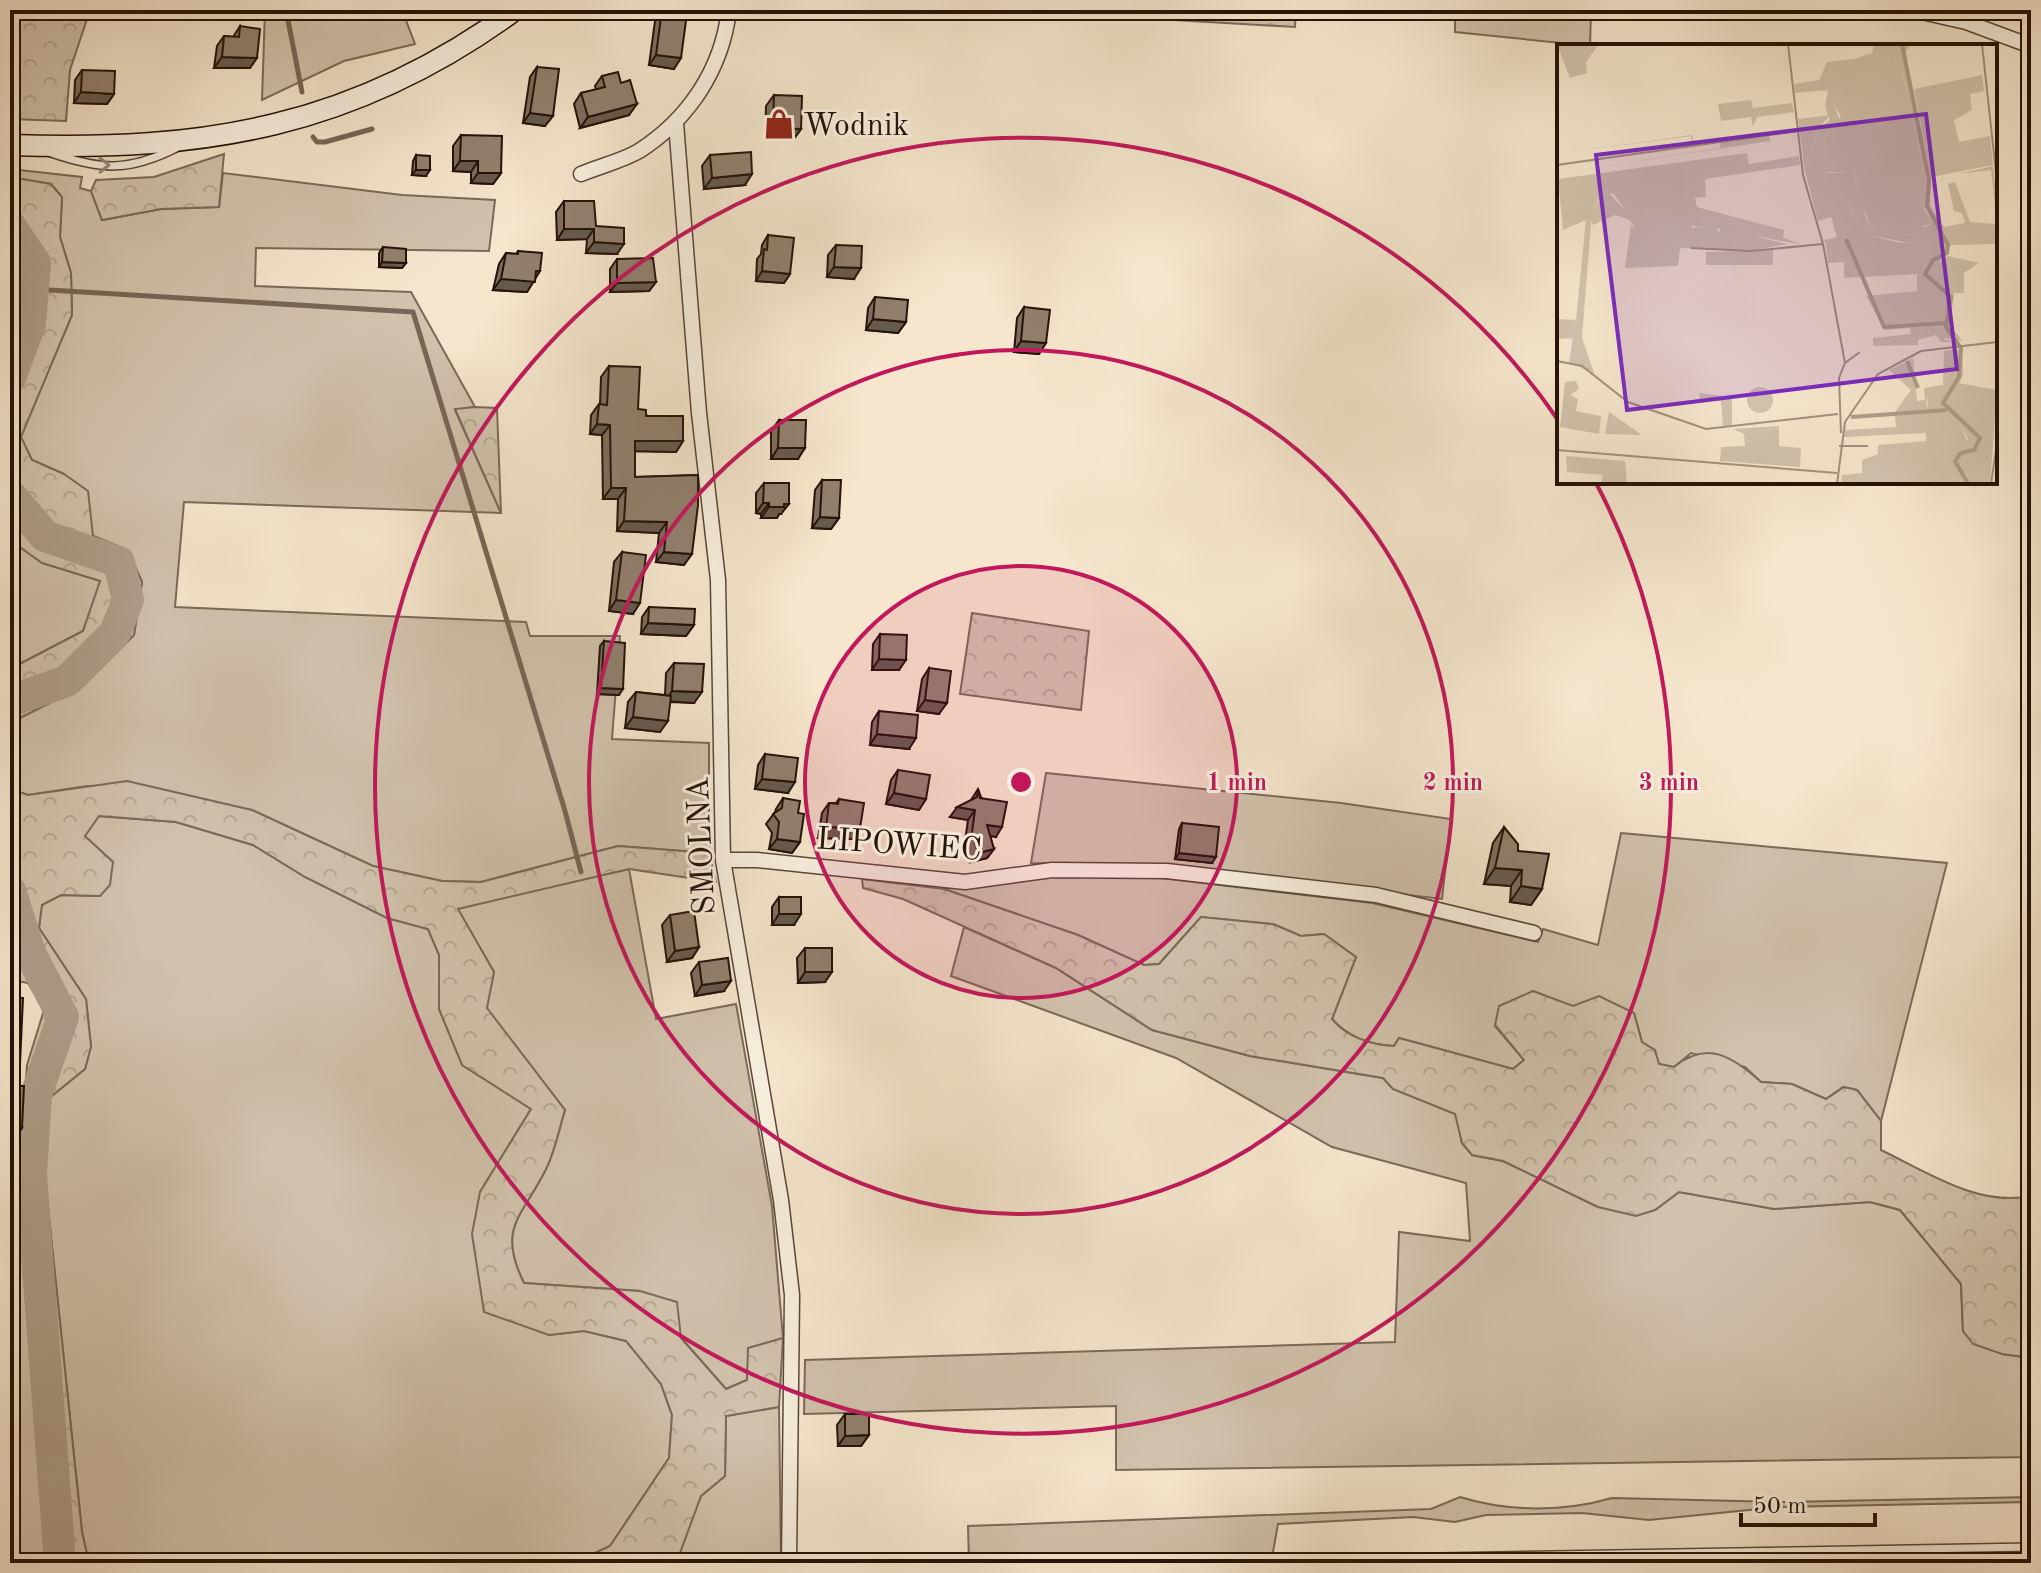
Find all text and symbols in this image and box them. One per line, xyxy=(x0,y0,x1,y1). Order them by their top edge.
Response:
inset map xyxy=(1557,44,1997,484)
shop icon: Wodnik xyxy=(762,107,796,141)
place label: Wodnik xyxy=(803,111,909,143)
one-way arrow xyxy=(98,157,111,174)
centre of rings xyxy=(1007,768,1035,796)
text: 1 min xyxy=(1207,772,1267,796)
text: 2 min xyxy=(1423,772,1483,796)
text: 3 min xyxy=(1639,772,1699,796)
street label: SMOLNA xyxy=(683,776,723,916)
street label: LIPOWIEC xyxy=(815,824,983,868)
scale bar xyxy=(1741,1477,1875,1527)
text: 50 m xyxy=(1753,1495,1807,1519)

